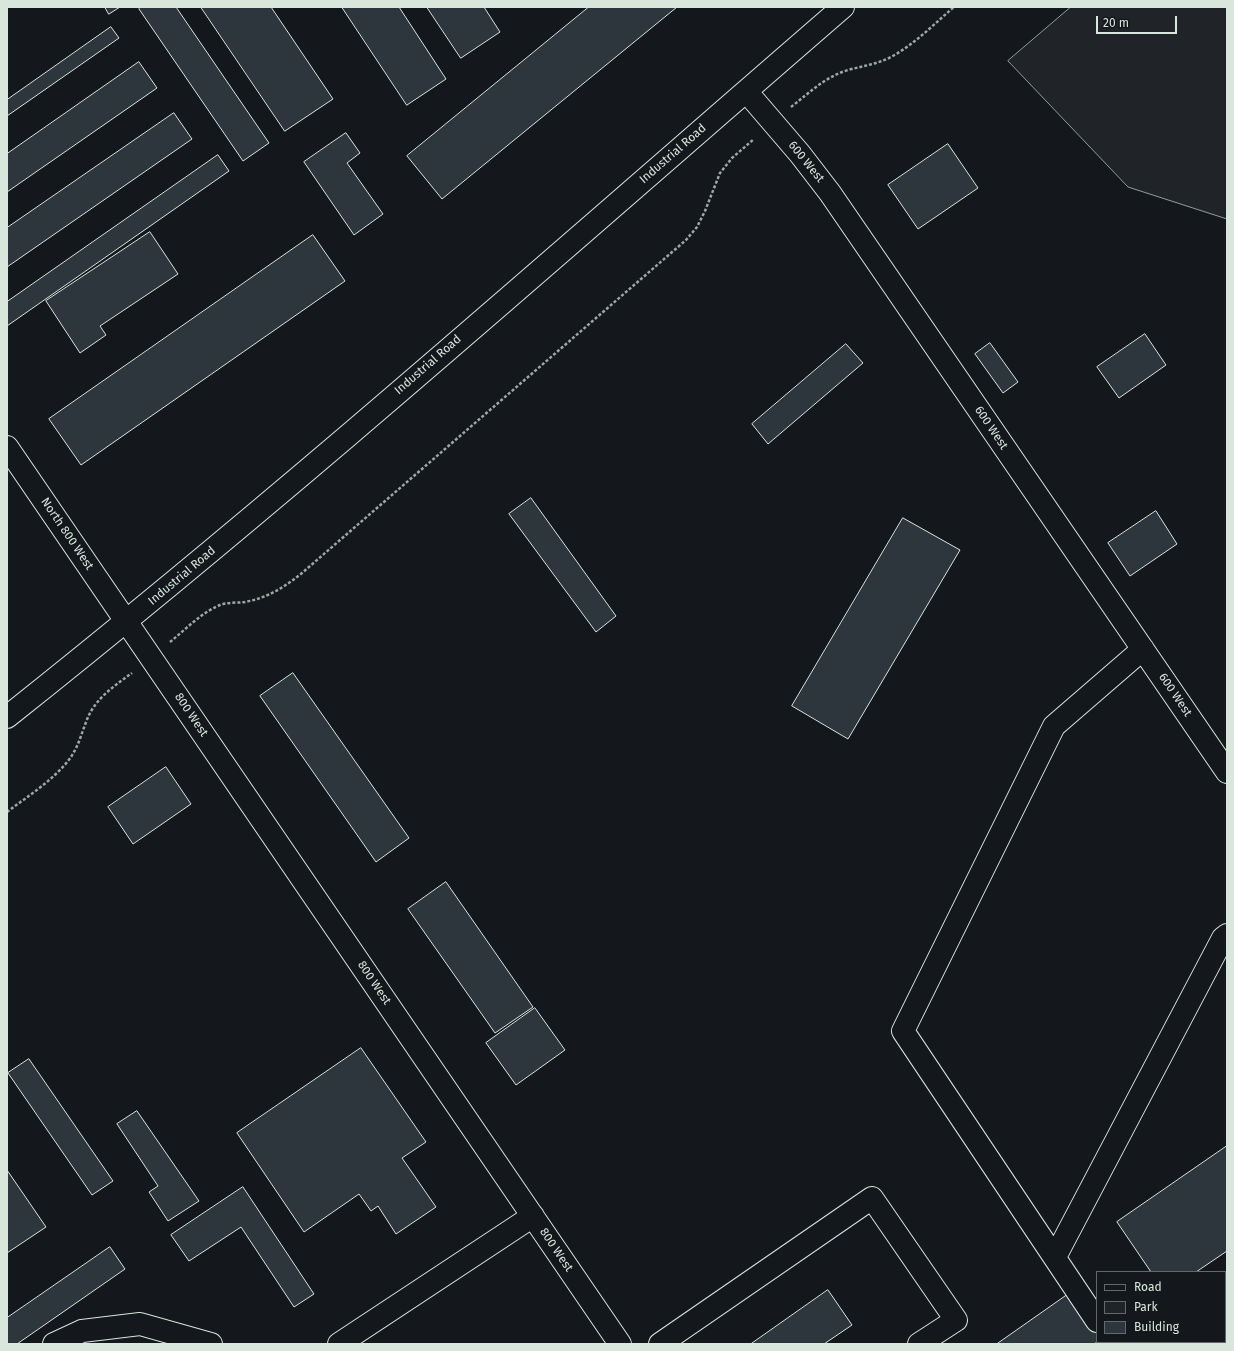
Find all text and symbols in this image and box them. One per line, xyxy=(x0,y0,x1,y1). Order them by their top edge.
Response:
scale bar xyxy=(1098,8,1179,34)
text: 20 m xyxy=(1103,16,1129,30)
street label: Industrial Road xyxy=(637,121,709,187)
street label: 600 West xyxy=(785,138,827,186)
street label: Industrial Road xyxy=(392,332,464,398)
street label: 600 West xyxy=(971,404,1011,452)
street label: North 800 West xyxy=(38,495,96,573)
street label: Industrial Road xyxy=(145,544,219,608)
street label: 600 West xyxy=(1155,671,1195,719)
street label: 800 West xyxy=(171,690,211,740)
street label: 800 West xyxy=(354,958,394,1008)
street label: 800 West xyxy=(536,1225,576,1275)
legend xyxy=(1096,1271,1226,1343)
text: Road xyxy=(1134,1280,1162,1294)
text: Park xyxy=(1134,1300,1158,1314)
text: Building xyxy=(1134,1320,1179,1334)

